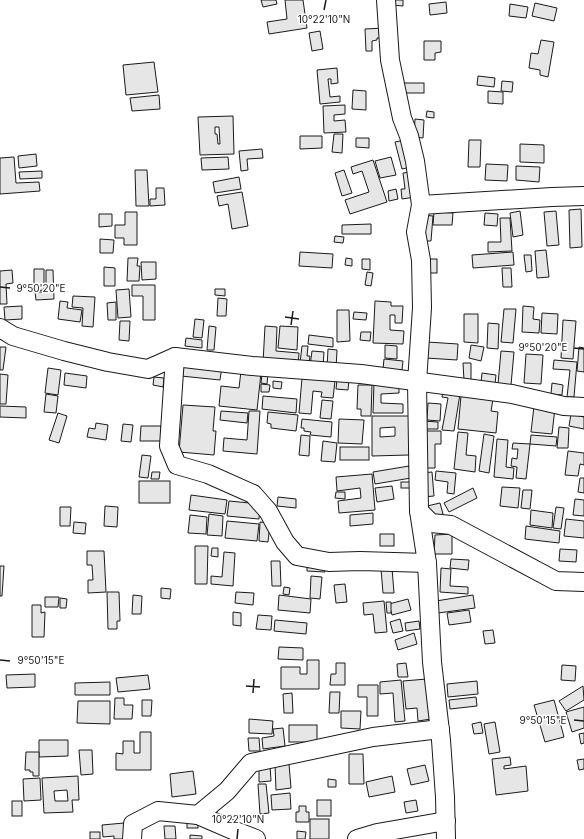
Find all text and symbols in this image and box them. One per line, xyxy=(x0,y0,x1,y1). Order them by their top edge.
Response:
text: 10°22'10"N xyxy=(298,13,350,25)
text: 9°50'20"E xyxy=(16,282,66,294)
text: 9°50'20"E xyxy=(518,341,568,353)
text: 9°50'15"E xyxy=(18,654,64,666)
text: 9°50'15"E xyxy=(520,714,566,726)
text: 10°22'10"N xyxy=(212,813,264,825)

